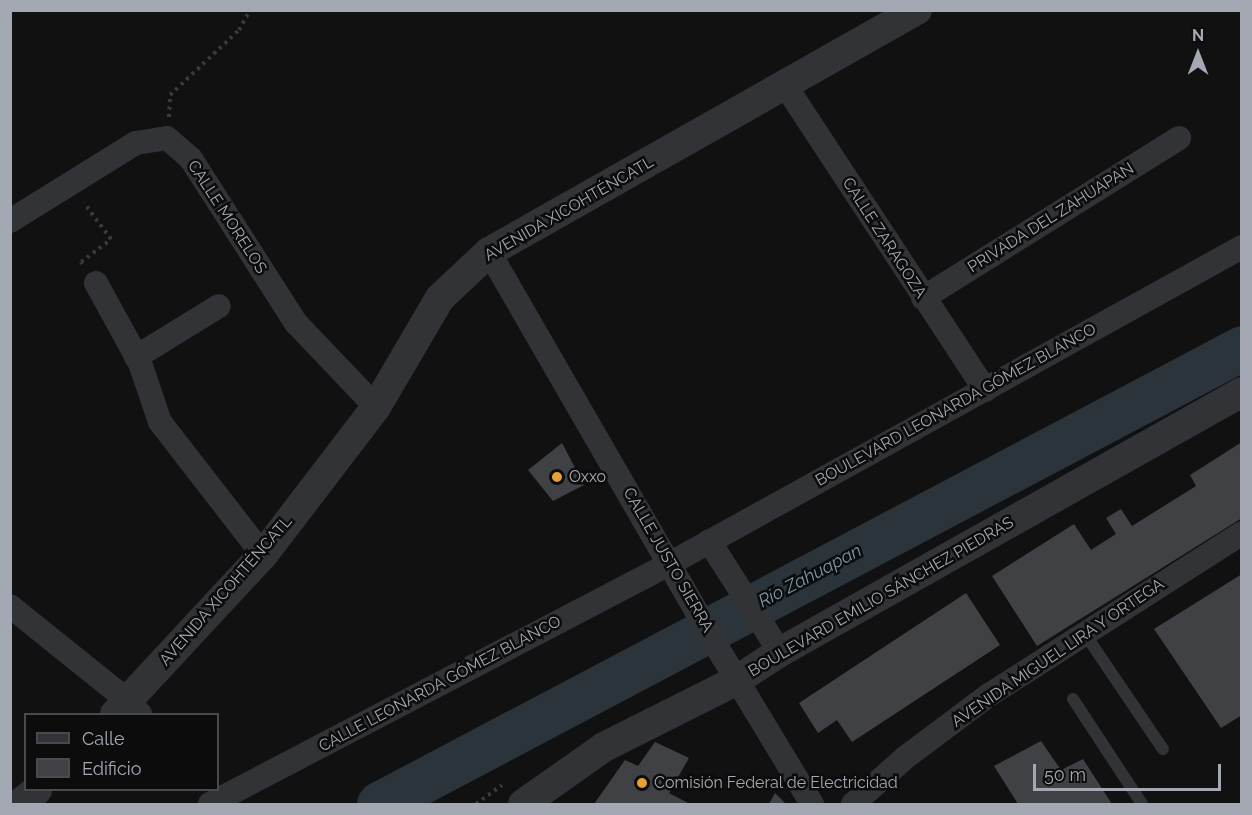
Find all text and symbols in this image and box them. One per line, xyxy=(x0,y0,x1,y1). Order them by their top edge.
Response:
north arrow xyxy=(1168,24,1228,84)
text: N xyxy=(1192,26,1204,45)
street label: AVENIDA XICOHTÉNCATL xyxy=(481,152,657,266)
street label: CALLE MORELOS xyxy=(183,157,271,277)
street label: PRIVADA DEL ZAHUAPAN xyxy=(964,159,1138,277)
street label: CALLE ZARAGOZA xyxy=(838,174,930,302)
street label: BOULEVARD LEONARDA GÓMEZ BLANCO xyxy=(812,319,1100,491)
place label: Oxxo xyxy=(569,467,606,487)
marker: Oxxo xyxy=(550,470,564,484)
street label: CALLE JUSTO SIERRA xyxy=(619,484,717,636)
street label: AVENIDA XICOHTÉNCATL xyxy=(155,512,297,670)
street label: BOULEVARD EMILIO SÁNCHEZ PIEDRAS xyxy=(745,513,1017,681)
water label: Río Zahuapan xyxy=(755,540,865,612)
street label: AVENIDA MIGUEL LIRA Y ORTEGA xyxy=(947,574,1169,732)
street label: CALLE LEONARDA GÓMEZ BLANCO xyxy=(315,612,565,756)
legend xyxy=(24,713,219,791)
text: Calle xyxy=(82,728,125,749)
scale bar xyxy=(1036,752,1224,790)
text: Edificio xyxy=(82,758,141,779)
text: 50 m xyxy=(1044,764,1086,785)
place label: Comisión Federal de Electricidad xyxy=(654,773,898,793)
marker: Comisión Federal de Electricidad xyxy=(635,776,649,790)

